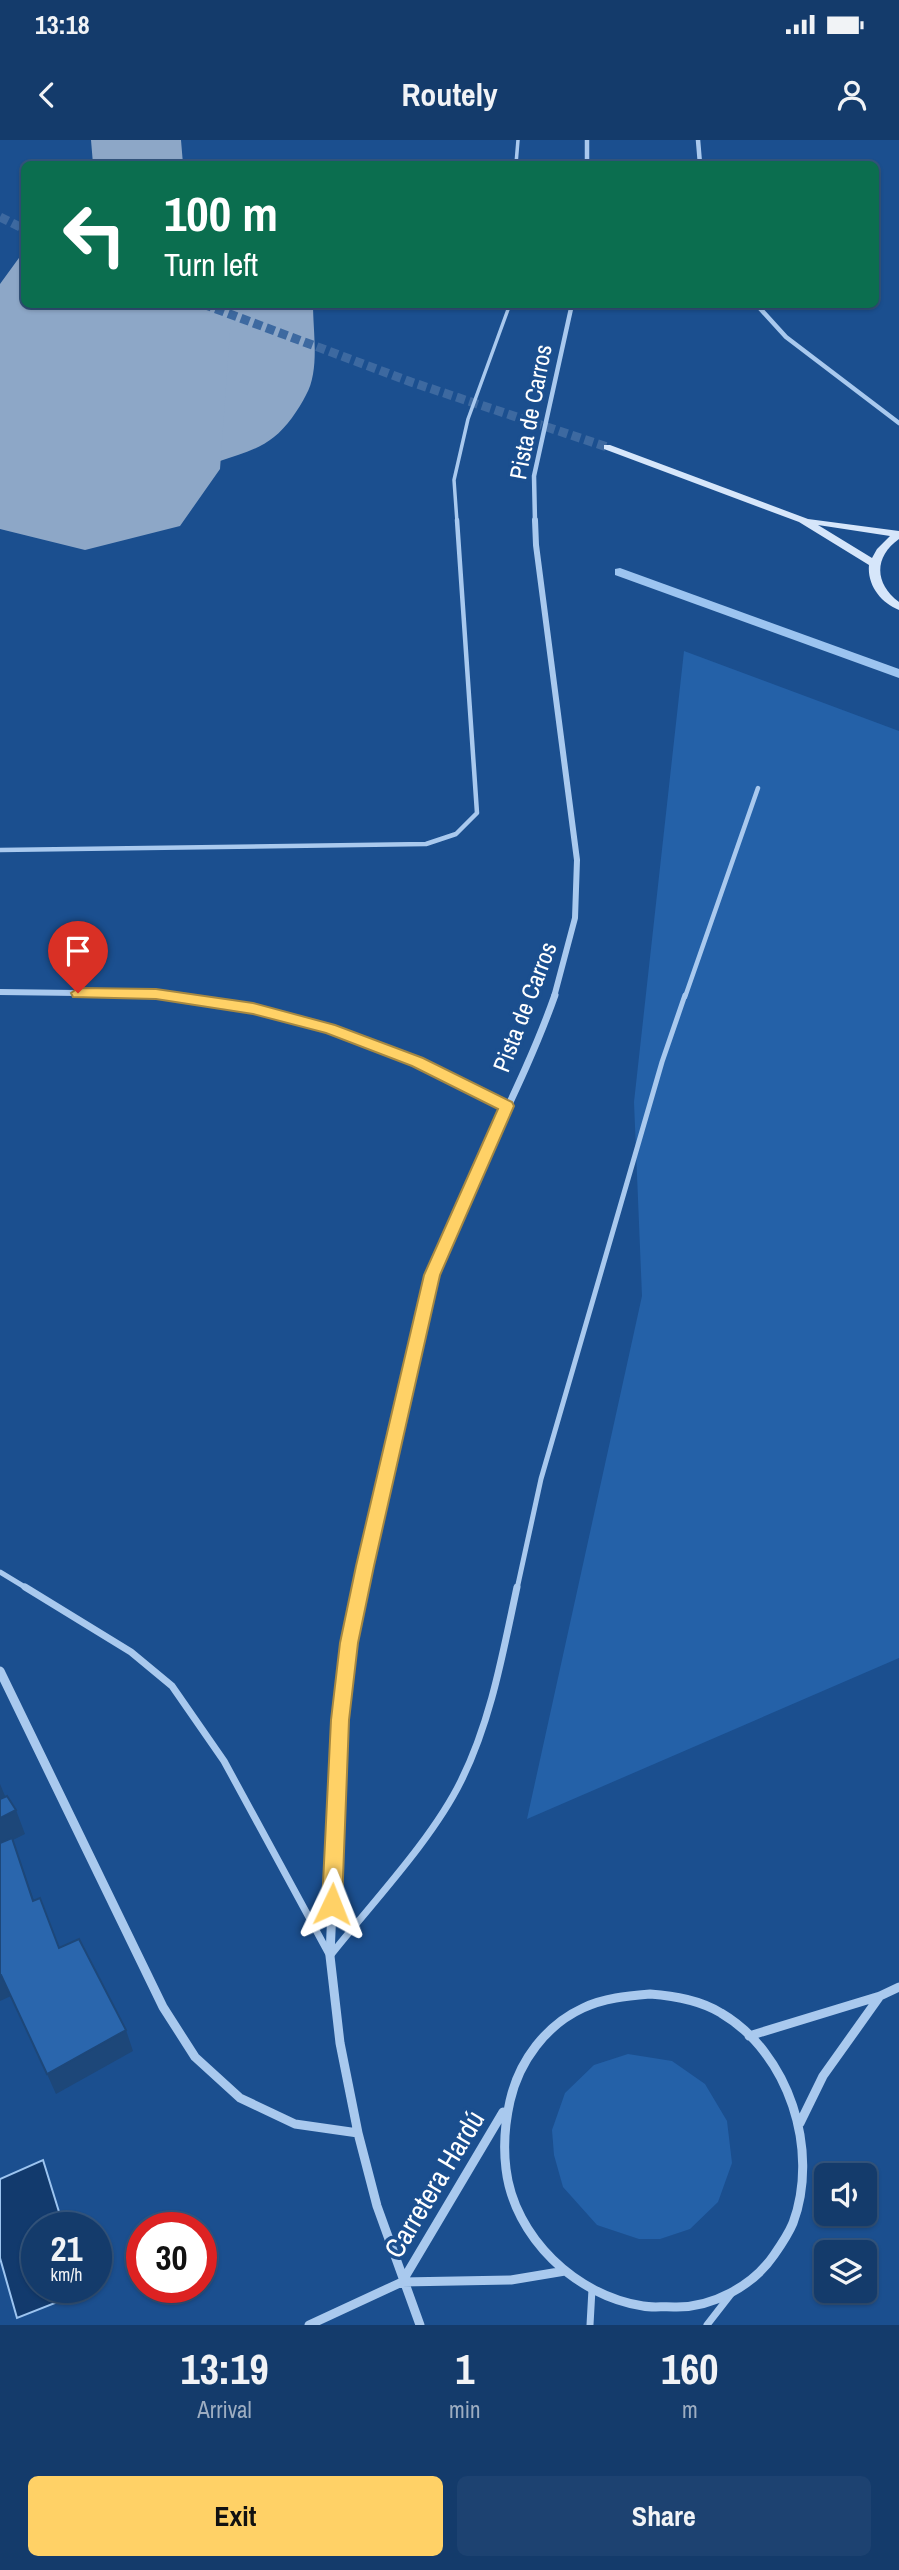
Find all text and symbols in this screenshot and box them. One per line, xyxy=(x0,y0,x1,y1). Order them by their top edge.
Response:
text: 13:18 xyxy=(35,7,90,42)
text: Routely xyxy=(401,73,498,116)
icon: back xyxy=(28,76,66,114)
icon: person xyxy=(833,76,871,114)
text: 100 m xyxy=(164,180,278,246)
icon: left xyxy=(49,189,140,280)
text: Turn left xyxy=(164,243,258,286)
street label: Pista de Carros xyxy=(501,342,559,482)
pin xyxy=(48,921,108,993)
icon: arrive xyxy=(59,932,97,970)
street label: Pista de Carros xyxy=(485,937,564,1076)
position arrow xyxy=(295,1867,369,1941)
street label: Carretera Hardú xyxy=(375,2103,493,2265)
map controls xyxy=(814,2163,877,2303)
button: sound xyxy=(814,2163,877,2226)
speed limit sign: 30 xyxy=(126,2212,217,2303)
text: 21 xyxy=(51,2225,82,2272)
button: layers xyxy=(814,2240,877,2303)
text: km/h xyxy=(51,2262,83,2287)
text: 13:19 xyxy=(181,2341,269,2397)
text: 1 xyxy=(455,2341,474,2397)
text: 160 xyxy=(661,2341,719,2397)
text: Arrival xyxy=(197,2394,252,2425)
text: min xyxy=(449,2394,481,2425)
text: m xyxy=(682,2394,698,2425)
button: Exit xyxy=(28,2476,443,2556)
button: Share xyxy=(457,2476,871,2556)

